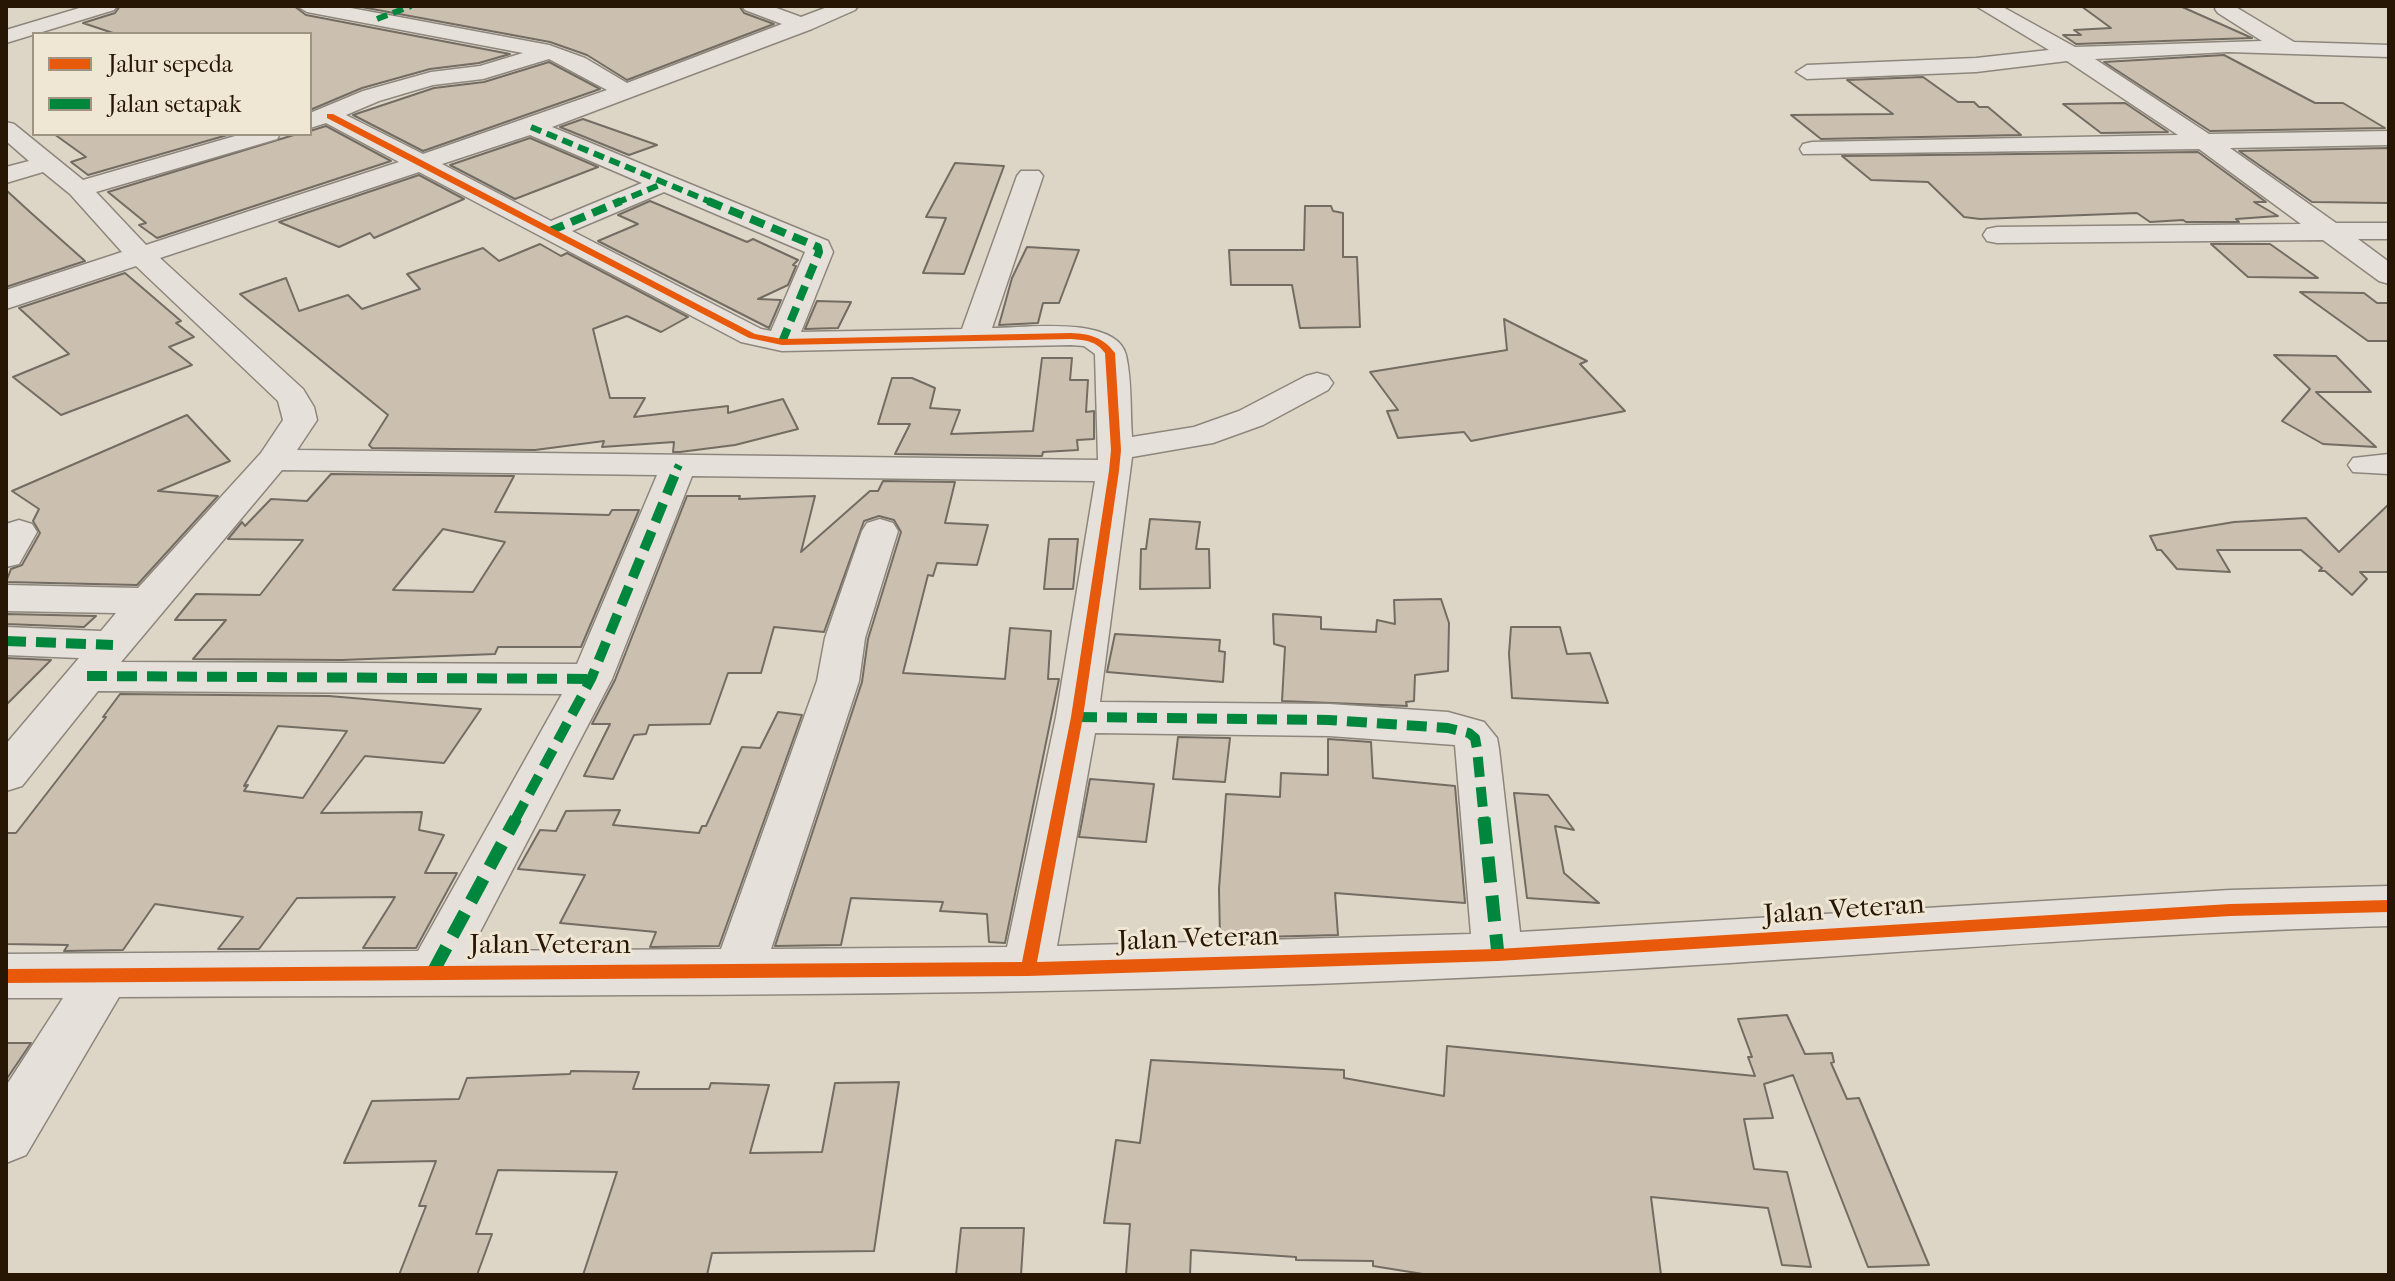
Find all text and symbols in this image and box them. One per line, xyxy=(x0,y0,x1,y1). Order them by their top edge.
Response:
legend xyxy=(32,32,312,136)
text: Jalur sepeda xyxy=(108,50,233,78)
text: Jalan setapak xyxy=(108,90,241,118)
street label: Jalan Veteran xyxy=(1762,889,1926,933)
street label: Jalan Veteran xyxy=(1117,920,1279,960)
street label: Jalan Veteran xyxy=(469,929,631,963)

